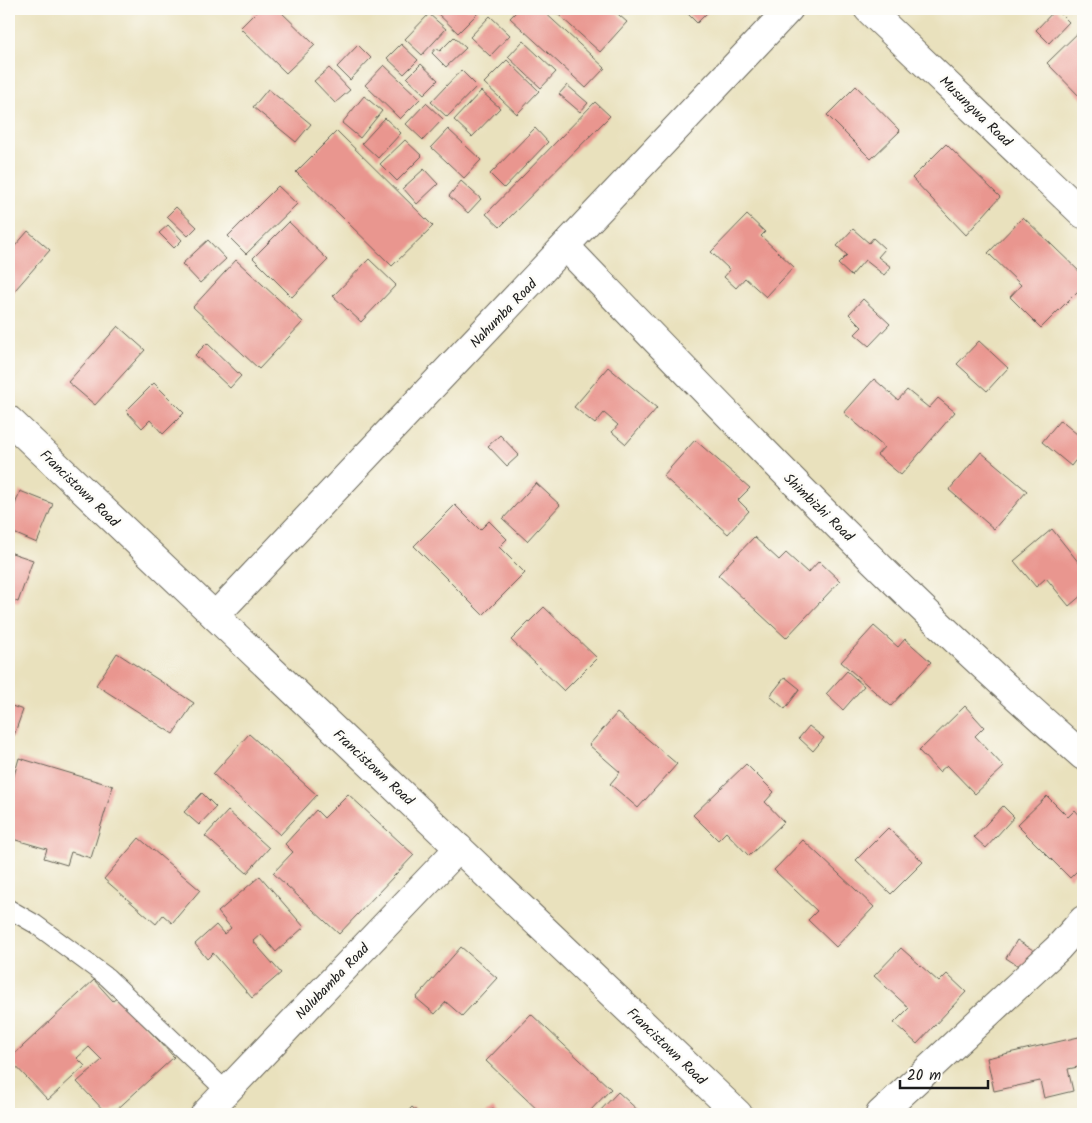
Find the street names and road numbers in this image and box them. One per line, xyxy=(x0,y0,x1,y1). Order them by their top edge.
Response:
street label: Musungwa Road xyxy=(934,71,1018,153)
street label: Nahumba Road xyxy=(465,273,543,353)
street label: Francistown Road xyxy=(34,445,125,533)
street label: Shimbizhi Road xyxy=(778,468,859,548)
street label: Francistown Road xyxy=(328,724,420,812)
street label: Nalubamba Road xyxy=(290,938,376,1025)
street label: Francistown Road xyxy=(621,1003,712,1091)

